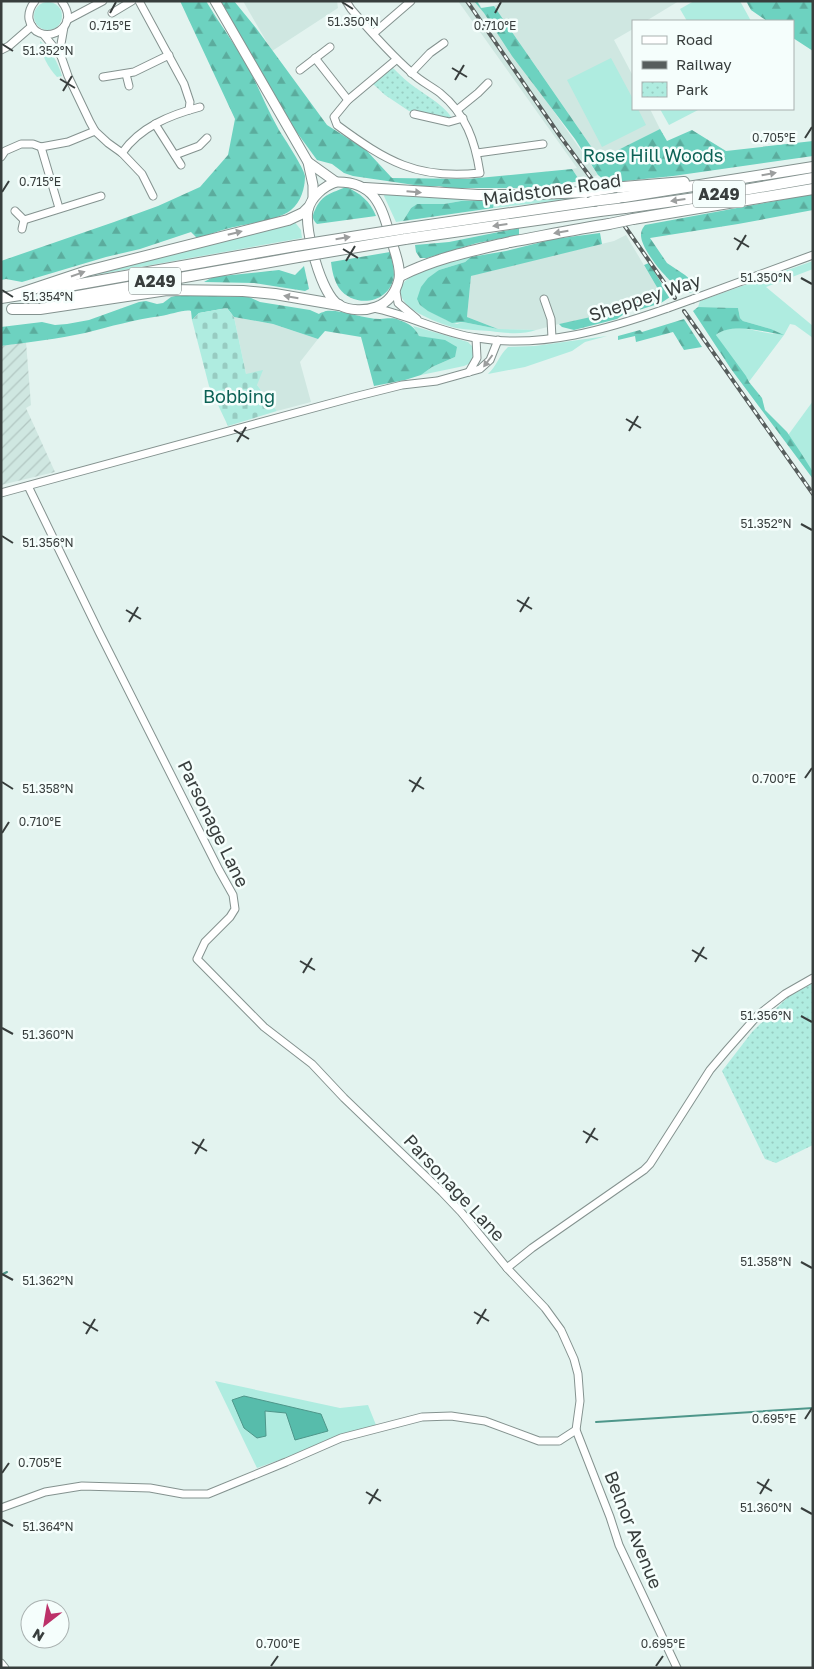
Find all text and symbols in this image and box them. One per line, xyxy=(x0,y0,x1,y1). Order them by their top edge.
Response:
text: 51.350°N xyxy=(327,14,379,29)
text: 0.715°E xyxy=(89,18,131,33)
text: 0.710°E xyxy=(474,18,516,33)
legend xyxy=(632,20,794,110)
text: Road xyxy=(676,30,713,48)
text: 51.352°N xyxy=(22,43,74,58)
text: Railway xyxy=(676,55,732,73)
text: Park xyxy=(676,80,709,98)
text: 0.705°E xyxy=(752,130,796,145)
park label: Rose Hill Woods xyxy=(583,144,723,166)
street label: Maidstone Road xyxy=(481,168,622,210)
one-way arrow xyxy=(762,170,778,178)
text: 0.715°E xyxy=(19,174,61,189)
road number: A249 xyxy=(693,180,745,208)
one-way arrow xyxy=(406,188,422,196)
one-way arrow xyxy=(670,196,686,204)
one-way arrow xyxy=(492,222,508,230)
one-way arrow xyxy=(553,228,569,236)
one-way arrow xyxy=(227,229,242,237)
one-way arrow xyxy=(336,233,352,241)
road number: A249 xyxy=(129,268,181,294)
street label: Sheppey Way xyxy=(586,269,703,325)
one-way arrow xyxy=(70,270,85,277)
text: 51.350°N xyxy=(740,270,792,285)
text: 51.354°N xyxy=(23,289,73,304)
one-way arrow xyxy=(283,292,299,300)
one-way arrow xyxy=(483,354,493,368)
park label: Bobbing xyxy=(203,385,275,407)
text: 51.352°N xyxy=(740,516,792,531)
text: 51.356°N xyxy=(22,535,74,550)
street label: Parsonage Lane xyxy=(174,756,254,891)
text: 0.700°E xyxy=(752,771,796,786)
text: 51.358°N xyxy=(22,781,74,796)
text: 0.710°E xyxy=(19,814,61,829)
text: 51.356°N xyxy=(740,1008,792,1023)
text: 51.360°N xyxy=(22,1027,74,1042)
street label: Parsonage Lane xyxy=(399,1129,510,1245)
text: 51.358°N xyxy=(740,1254,792,1269)
text: 51.362°N xyxy=(22,1273,74,1288)
text: 0.695°E xyxy=(752,1411,796,1426)
text: 0.705°E xyxy=(18,1455,62,1470)
street label: Belnor Avenue xyxy=(600,1467,668,1592)
text: 51.360°N xyxy=(740,1500,792,1515)
text: 51.364°N xyxy=(22,1519,74,1534)
north arrow xyxy=(20,1599,70,1649)
text: N xyxy=(29,1626,47,1646)
text: 0.700°E xyxy=(256,1636,300,1651)
text: 0.695°E xyxy=(641,1636,685,1651)

